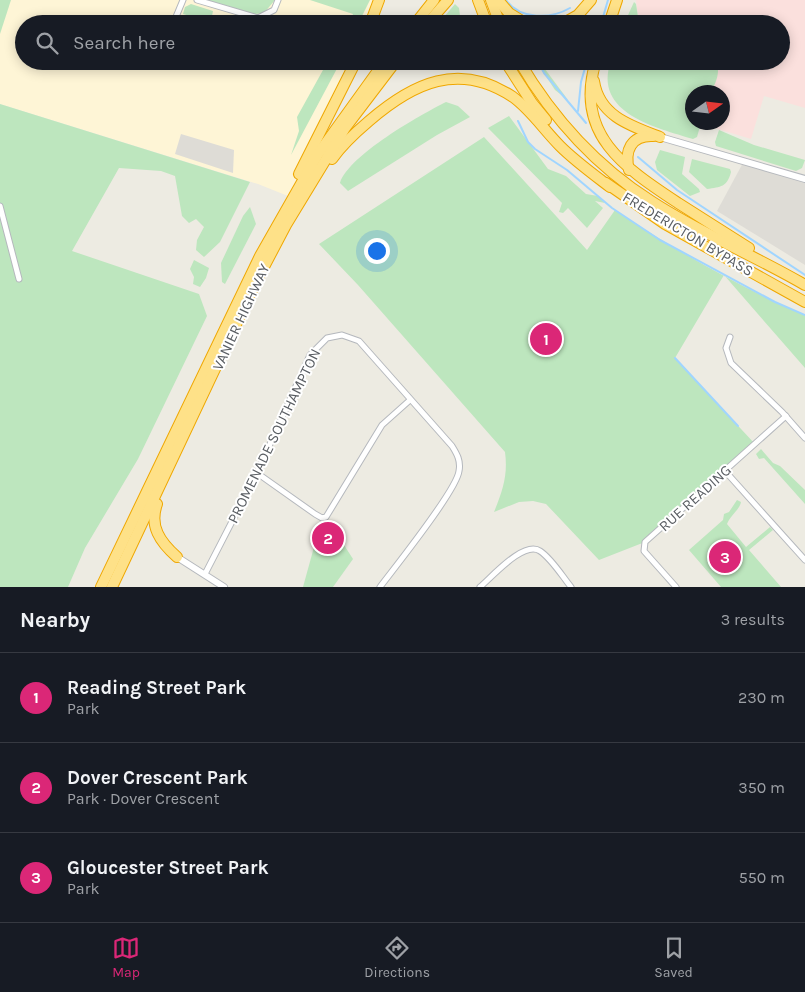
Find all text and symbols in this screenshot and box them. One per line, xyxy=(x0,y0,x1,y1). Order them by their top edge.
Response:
search box xyxy=(15,15,790,70)
icon: search xyxy=(33,29,61,57)
text: Search here xyxy=(73,32,175,54)
north arrow xyxy=(685,85,730,130)
street label: FREDERICTON BYPASS xyxy=(619,188,757,280)
your location xyxy=(364,238,390,264)
street label: VANIER HIGHWAY xyxy=(208,260,274,373)
pin: 1 xyxy=(530,320,562,358)
street label: PROMENADE SOUTHAMPTON xyxy=(224,346,324,526)
street label: RUE READING xyxy=(655,461,735,535)
pin: 2 xyxy=(312,519,344,557)
pin: 3 xyxy=(709,538,741,576)
text: Nearby xyxy=(20,608,90,632)
text: 3 results xyxy=(721,610,785,629)
text: Reading Street Park xyxy=(67,677,246,699)
text: 1 xyxy=(33,688,39,707)
text: 230 m xyxy=(738,688,785,707)
text: Park xyxy=(67,699,99,718)
text: Dover Crescent Park xyxy=(67,767,248,789)
text: 2 xyxy=(31,778,41,797)
text: 350 m xyxy=(738,778,785,797)
text: Park · Dover Crescent xyxy=(67,789,219,808)
text: Gloucester Street Park xyxy=(67,857,269,879)
text: 3 xyxy=(31,868,41,887)
text: 550 m xyxy=(739,868,785,887)
text: Park xyxy=(67,879,99,898)
tab: Map xyxy=(112,934,140,981)
tab: Directions xyxy=(364,934,430,981)
tab: Saved xyxy=(654,934,693,981)

